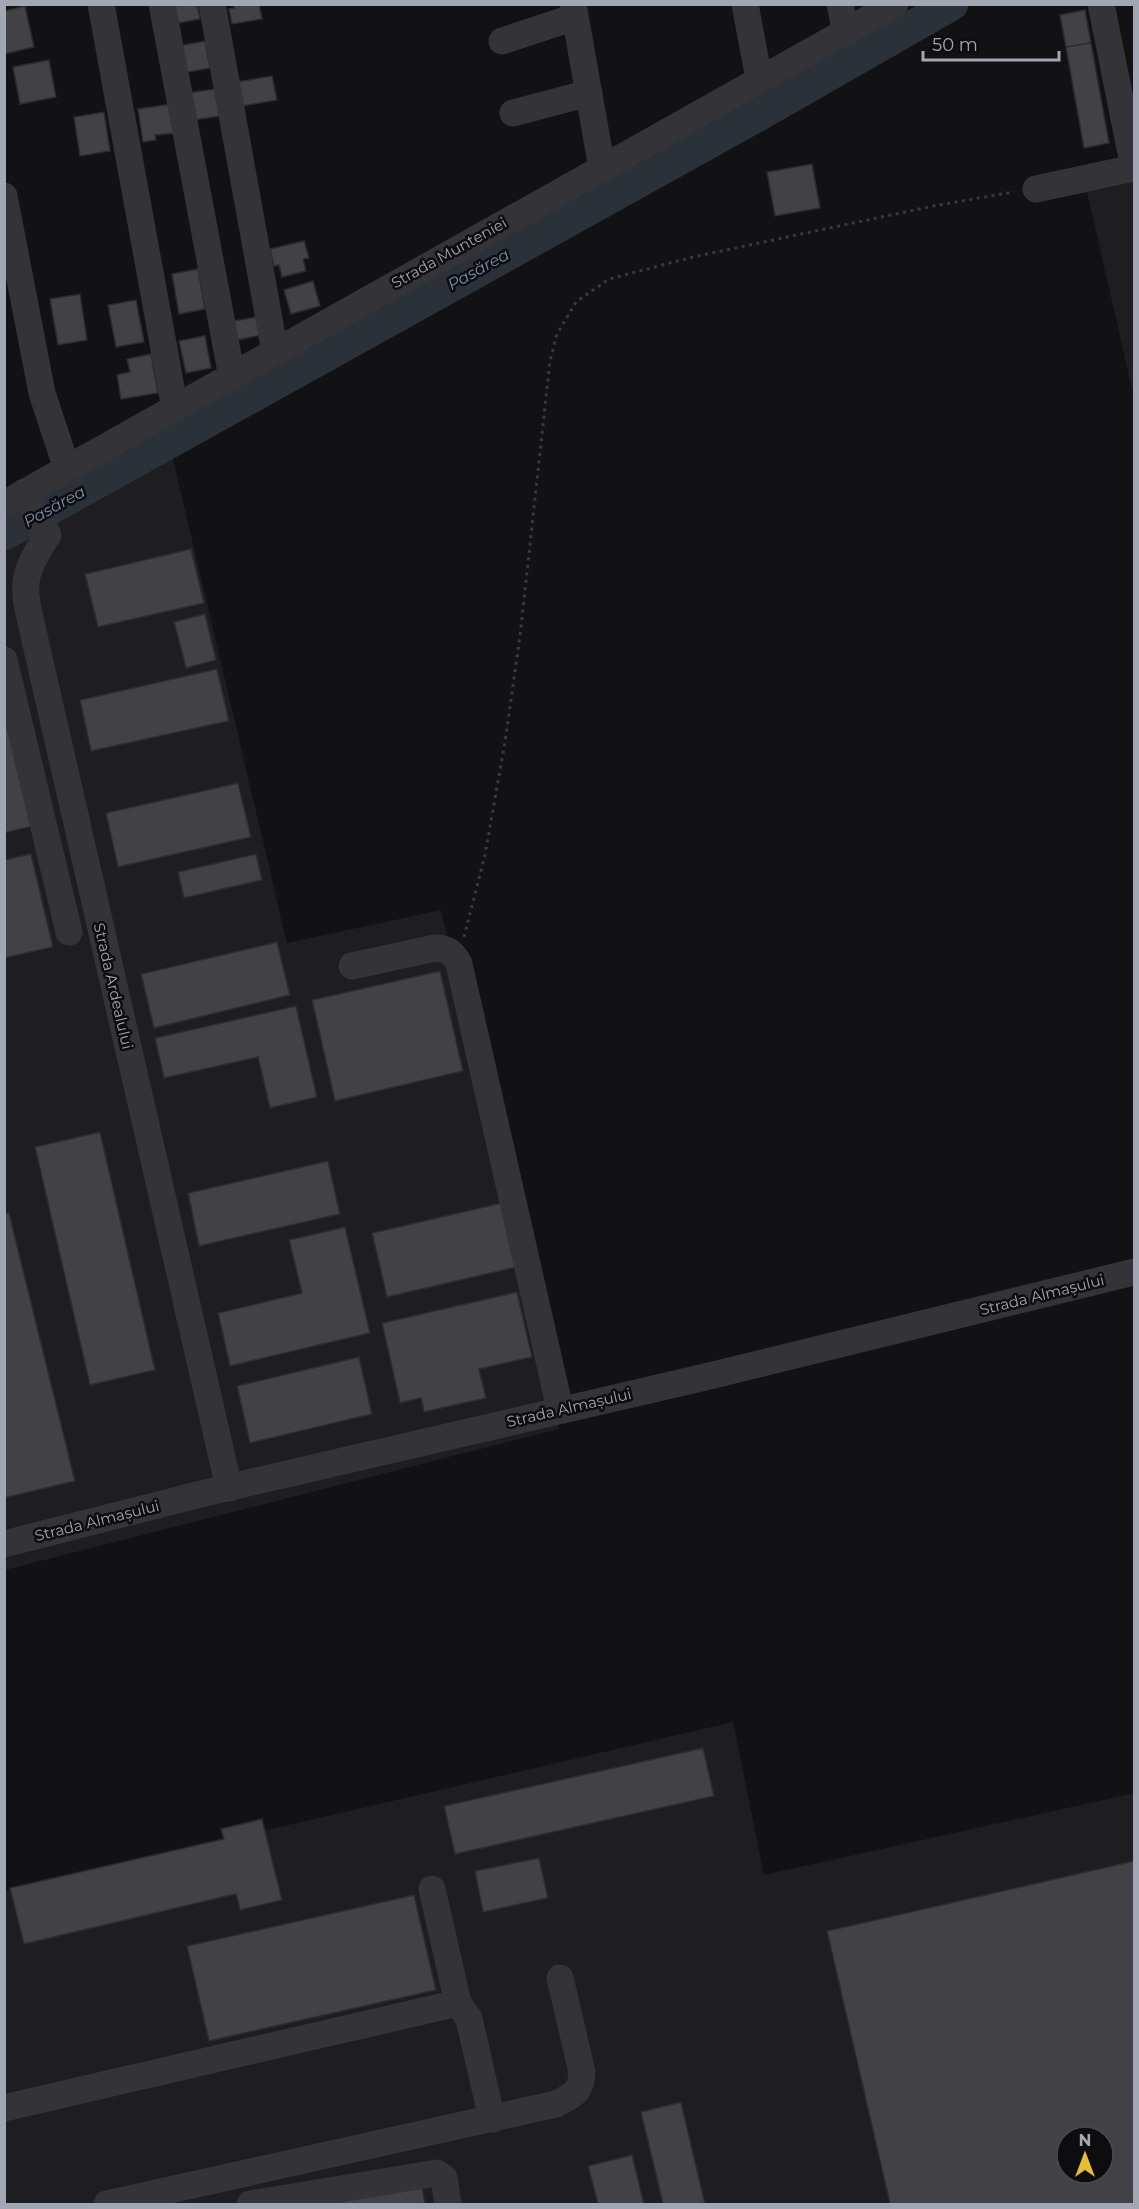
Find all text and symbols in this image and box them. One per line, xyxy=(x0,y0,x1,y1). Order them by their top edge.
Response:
scale bar xyxy=(923,24,1060,62)
text: 50 m xyxy=(932,34,978,56)
street label: Strada Munteniei xyxy=(388,213,510,292)
water label: Pasărea xyxy=(444,245,513,294)
water label: Pasărea xyxy=(20,482,89,531)
street label: Strada Ardealului xyxy=(90,921,137,1051)
street label: Strada Almașului xyxy=(978,1270,1106,1320)
street label: Strada Almașului xyxy=(505,1384,633,1432)
street label: Strada Almașului xyxy=(33,1496,161,1546)
north arrow xyxy=(1055,2125,1115,2185)
text: N xyxy=(1079,2131,1091,2150)

